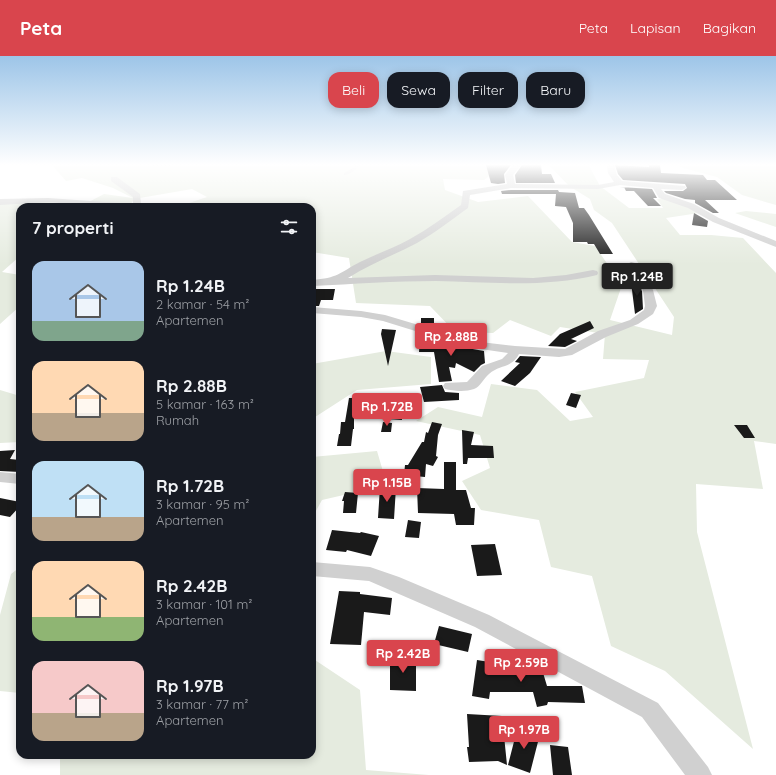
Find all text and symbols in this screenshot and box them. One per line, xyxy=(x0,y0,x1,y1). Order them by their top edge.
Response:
text: Peta xyxy=(20,16,62,40)
text: Peta xyxy=(579,19,608,37)
text: Lapisan xyxy=(630,19,681,37)
text: Bagikan xyxy=(703,19,756,37)
chip: Beli xyxy=(328,72,379,108)
chip: Sewa xyxy=(387,72,450,108)
chip: Filter xyxy=(458,72,518,108)
chip: Baru xyxy=(526,72,585,108)
icon: filters xyxy=(278,216,300,238)
text: 7 properti xyxy=(32,217,113,238)
pin: Rp 1.24B xyxy=(596,263,678,297)
text: Rp 1.24B xyxy=(611,268,663,284)
text: Rp 1.24B xyxy=(156,275,225,296)
icon: home xyxy=(64,277,112,325)
text: 2 kamar · 54 m² xyxy=(156,296,249,312)
text: Apartemen xyxy=(156,312,224,328)
pin: Rp 2.88B xyxy=(410,323,492,357)
text: Rp 2.88B xyxy=(424,328,478,344)
text: Rp 2.88B xyxy=(156,375,227,396)
icon: home xyxy=(64,377,112,425)
pin: Rp 1.72B xyxy=(346,393,428,427)
text: 5 kamar · 163 m² xyxy=(156,396,254,412)
text: Rp 1.72B xyxy=(361,398,413,414)
text: Rumah xyxy=(156,412,199,428)
pin: Rp 1.15B xyxy=(346,469,428,503)
text: Rp 1.15B xyxy=(362,474,412,490)
text: Rp 1.72B xyxy=(156,475,224,496)
icon: home xyxy=(64,477,112,525)
text: 3 kamar · 95 m² xyxy=(156,496,249,512)
text: Apartemen xyxy=(156,512,224,528)
text: Rp 2.42B xyxy=(156,575,227,596)
icon: home xyxy=(64,577,112,625)
text: 3 kamar · 101 m² xyxy=(156,596,252,612)
text: Apartemen xyxy=(156,612,224,628)
pin: Rp 2.42B xyxy=(362,640,444,674)
text: Rp 2.42B xyxy=(376,645,430,661)
pin: Rp 2.59B xyxy=(480,649,562,683)
text: Rp 2.59B xyxy=(494,654,548,670)
text: Rp 1.97B xyxy=(156,675,224,696)
icon: home xyxy=(64,677,112,725)
text: 3 kamar · 77 m² xyxy=(156,696,248,712)
text: Apartemen xyxy=(156,712,224,728)
pin: Rp 1.97B xyxy=(483,716,565,750)
text: Rp 1.97B xyxy=(498,721,550,737)

